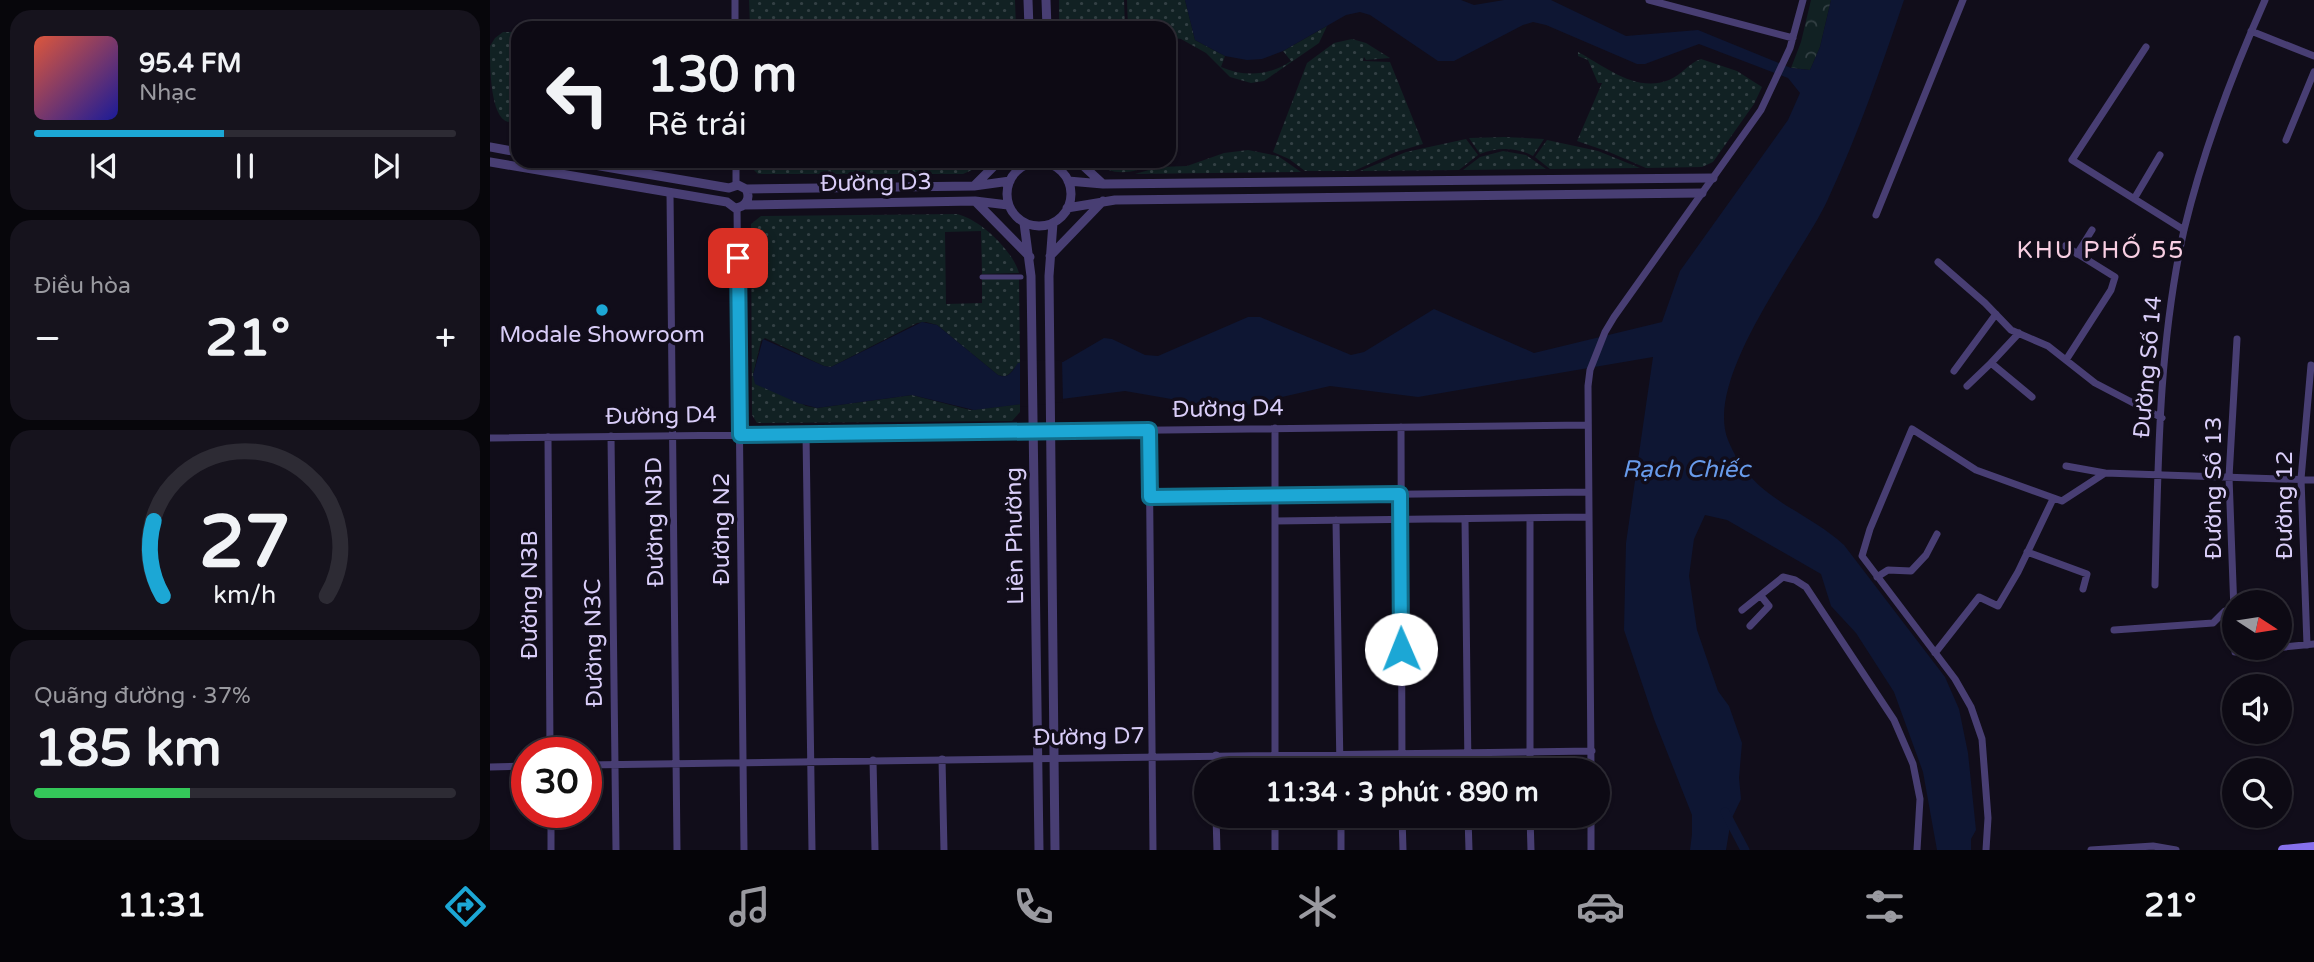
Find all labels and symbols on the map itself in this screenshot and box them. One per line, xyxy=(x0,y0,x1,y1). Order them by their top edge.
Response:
street label: Đường D3 xyxy=(820,168,932,198)
pin xyxy=(708,228,768,288)
district label: KHU PHỐ 55 xyxy=(2017,233,2185,265)
street label: Đường Số 14 xyxy=(2128,295,2168,439)
marker: Modale Showroom xyxy=(594,302,610,318)
place label: Modale Showroom xyxy=(499,321,705,349)
street label: Đường D4 xyxy=(1172,394,1284,424)
street label: Đường D4 xyxy=(605,401,717,431)
street label: Đường Số 13 xyxy=(2200,417,2228,559)
street label: Đường 12 xyxy=(2271,451,2299,559)
water label: Rạch Chiếc xyxy=(1622,455,1752,484)
street label: Đường N3D xyxy=(640,457,670,587)
street label: Liên Phường xyxy=(1000,467,1030,605)
street label: Đường N2 xyxy=(708,473,736,585)
street label: Đường N3B xyxy=(516,531,544,659)
street label: Đường N3C xyxy=(579,578,609,708)
north arrow xyxy=(2222,590,2292,660)
position arrow xyxy=(1364,612,1438,686)
street label: Đường D7 xyxy=(1033,722,1145,752)
speed limit sign: 30 xyxy=(511,737,602,828)

